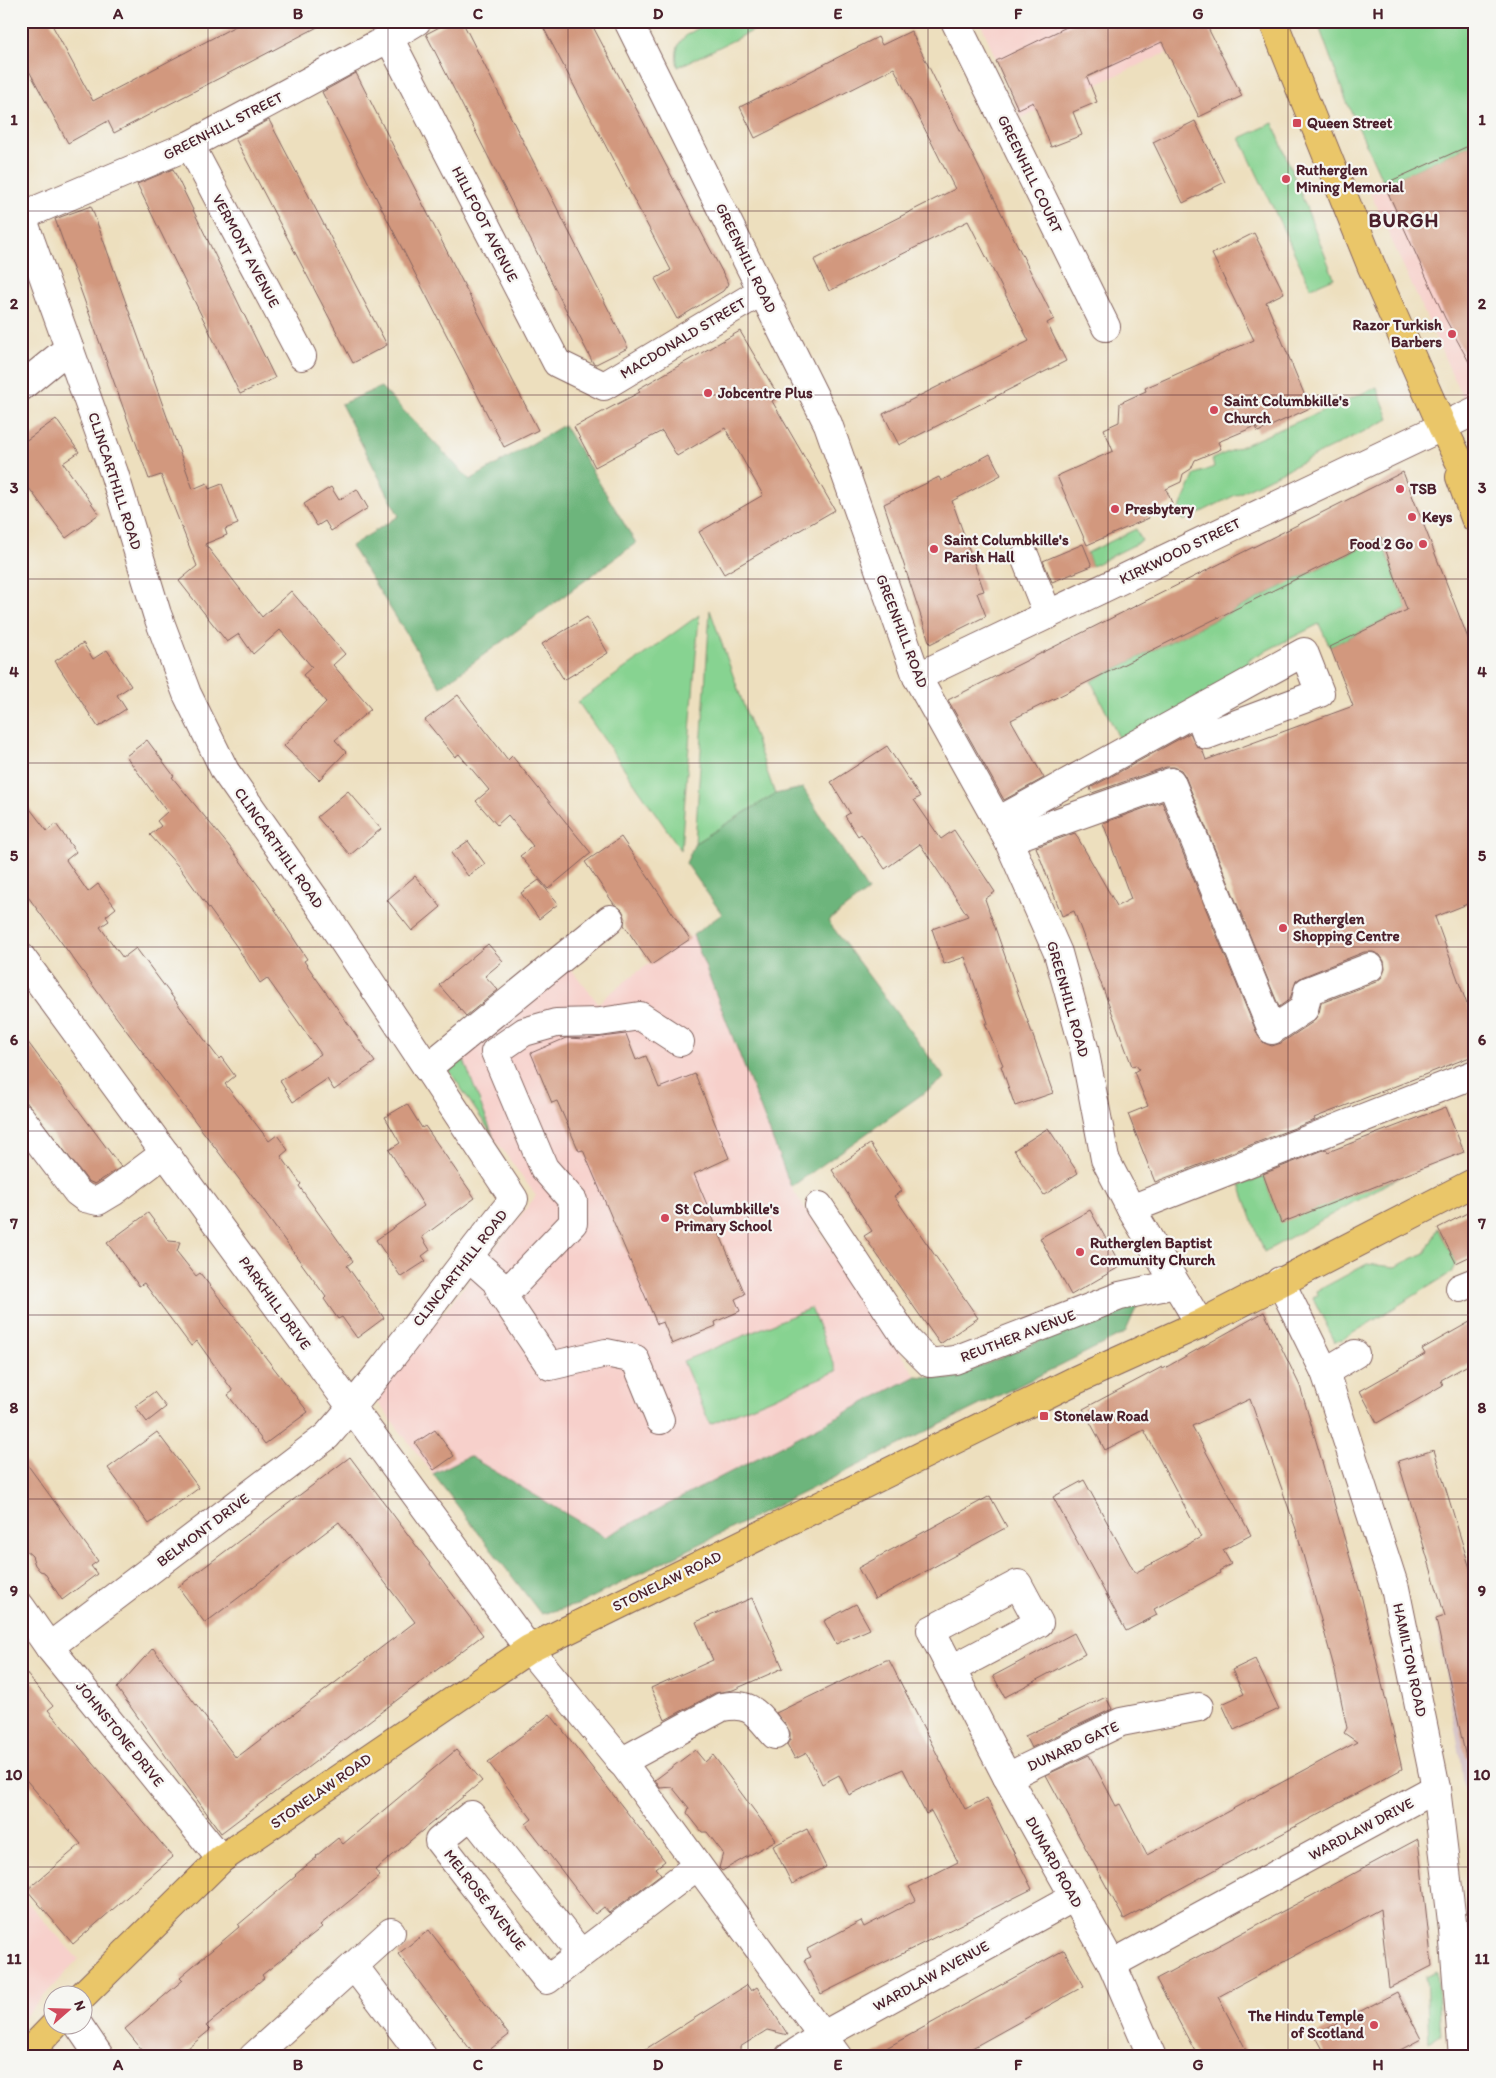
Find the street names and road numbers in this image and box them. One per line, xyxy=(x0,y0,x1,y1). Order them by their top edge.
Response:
street label: GREENHILL STREET xyxy=(160,88,286,164)
street label: GREENHILL COURT xyxy=(994,112,1067,237)
street label: HILLFOOT AVENUE xyxy=(448,163,522,285)
street label: VERMONT AVENUE xyxy=(208,191,284,311)
street label: GREENHILL ROAD xyxy=(712,200,780,316)
street label: MACDONALD STREET xyxy=(617,293,750,383)
street label: CLINCARTHILL ROAD xyxy=(84,410,146,552)
street label: KIRKWOOD STREET xyxy=(1116,514,1244,588)
street label: GREENHILL ROAD xyxy=(872,572,932,690)
street label: CLINCARTHILL ROAD xyxy=(230,784,328,912)
street label: GREENHILL ROAD xyxy=(1043,939,1093,1059)
street label: CLINCARTHILL ROAD xyxy=(409,1206,511,1330)
street label: PARKHILL DRIVE xyxy=(235,1253,315,1353)
street label: REUTHER AVENUE xyxy=(958,1306,1078,1366)
street label: BELMONT DRIVE xyxy=(153,1489,253,1571)
street label: STONELAW ROAD xyxy=(609,1547,725,1615)
street label: HAMILTON ROAD xyxy=(1389,1601,1431,1719)
street label: JOHNSTONE DRIVE xyxy=(72,1678,168,1790)
street label: DUNARD GATE xyxy=(1024,1717,1122,1775)
street label: STONELAW ROAD xyxy=(267,1749,375,1833)
street label: WARDLAW DRIVE xyxy=(1305,1794,1417,1864)
street label: DUNARD ROAD xyxy=(1021,1813,1087,1911)
street label: MELROSE AVENUE xyxy=(440,1846,530,1954)
street label: WARDLAW AVENUE xyxy=(870,1937,992,2015)

